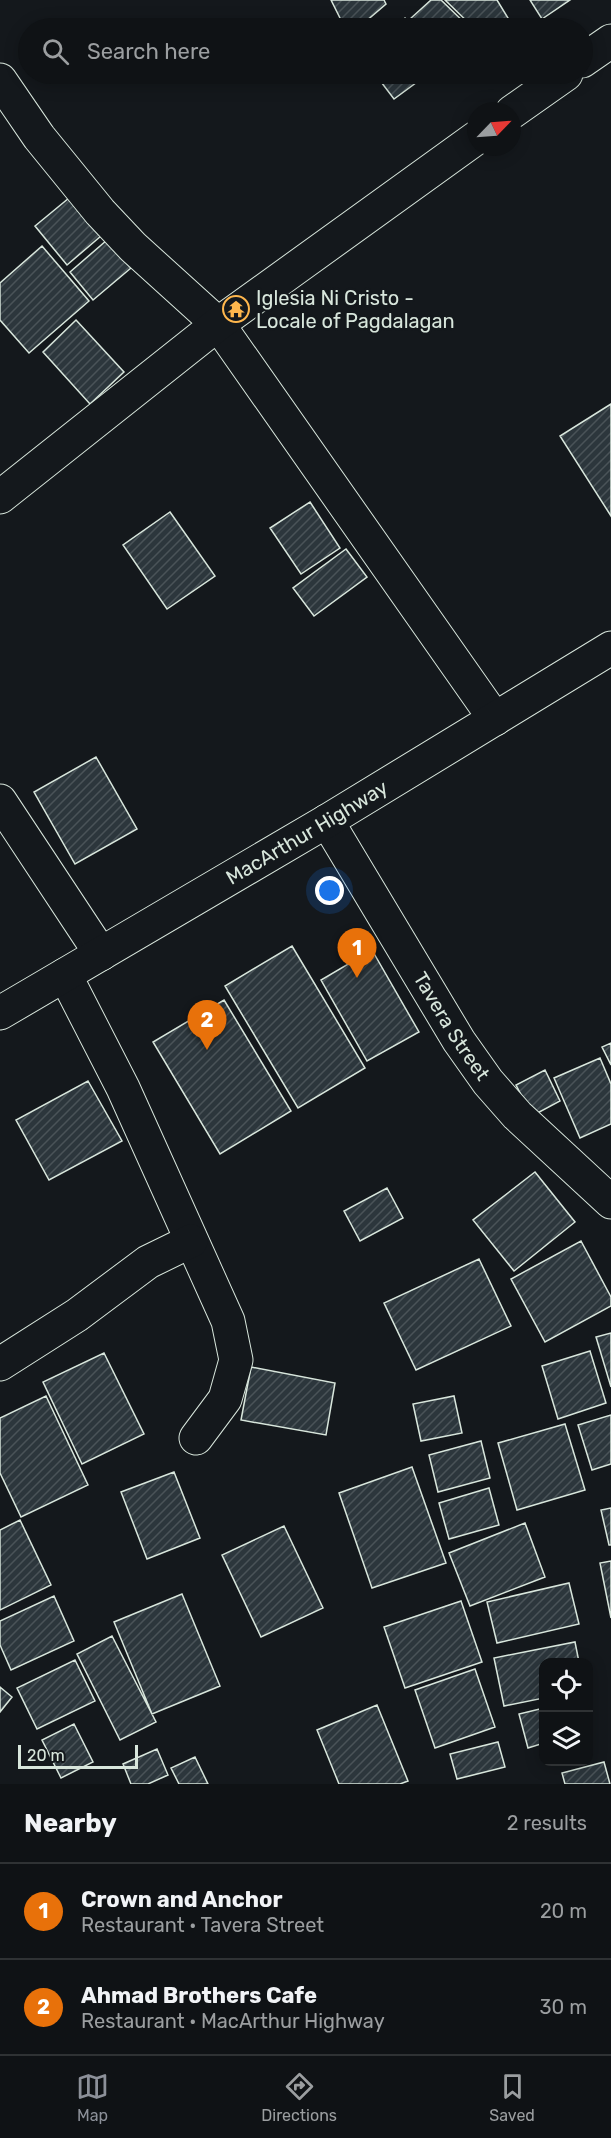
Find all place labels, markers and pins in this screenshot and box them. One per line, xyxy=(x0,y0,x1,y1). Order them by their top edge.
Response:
place label: Iglesia Ni Cristo - Locale of Pagdalagan xyxy=(256,286,455,333)
temple icon: Iglesia Ni Cristo - Locale of Pagdalagan xyxy=(221,294,251,324)
pin: 1 xyxy=(338,928,376,978)
pin: 2 xyxy=(188,1000,226,1050)

